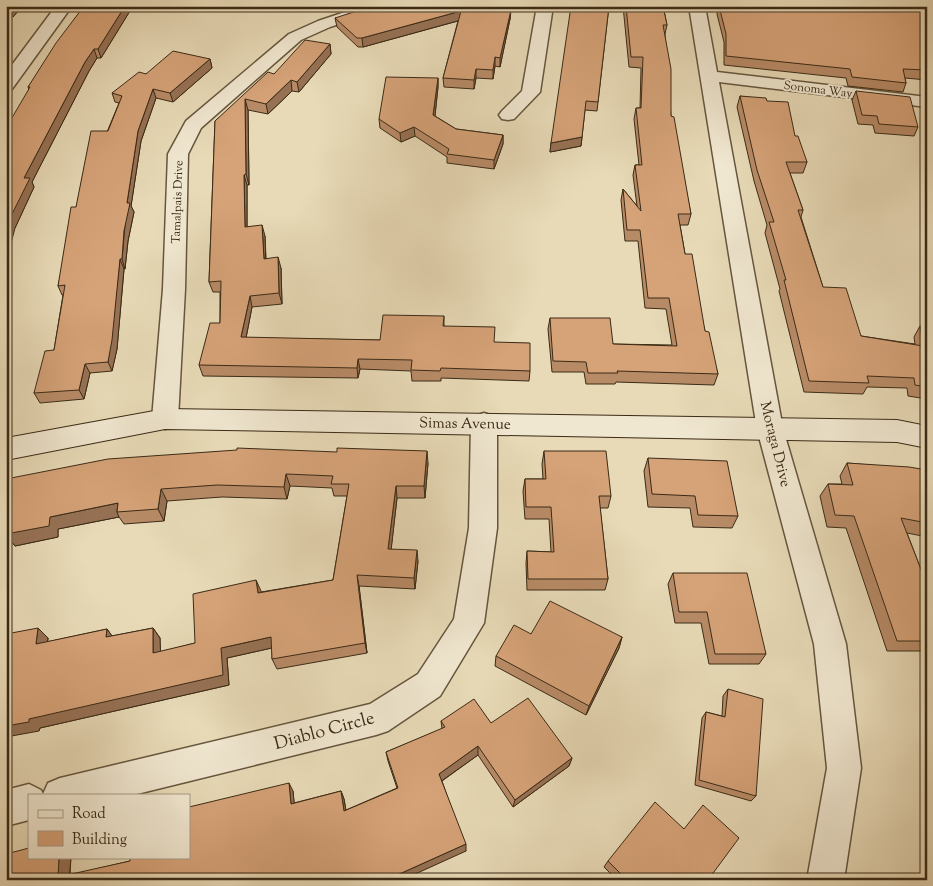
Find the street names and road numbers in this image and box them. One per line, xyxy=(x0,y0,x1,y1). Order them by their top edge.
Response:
street label: Sonoma Way xyxy=(782,77,853,103)
street label: Tamalpais Drive xyxy=(168,160,188,244)
street label: Moraga Drive xyxy=(754,399,795,489)
street label: Simas Avenue xyxy=(419,413,511,436)
street label: Diablo Circle xyxy=(271,706,378,758)

